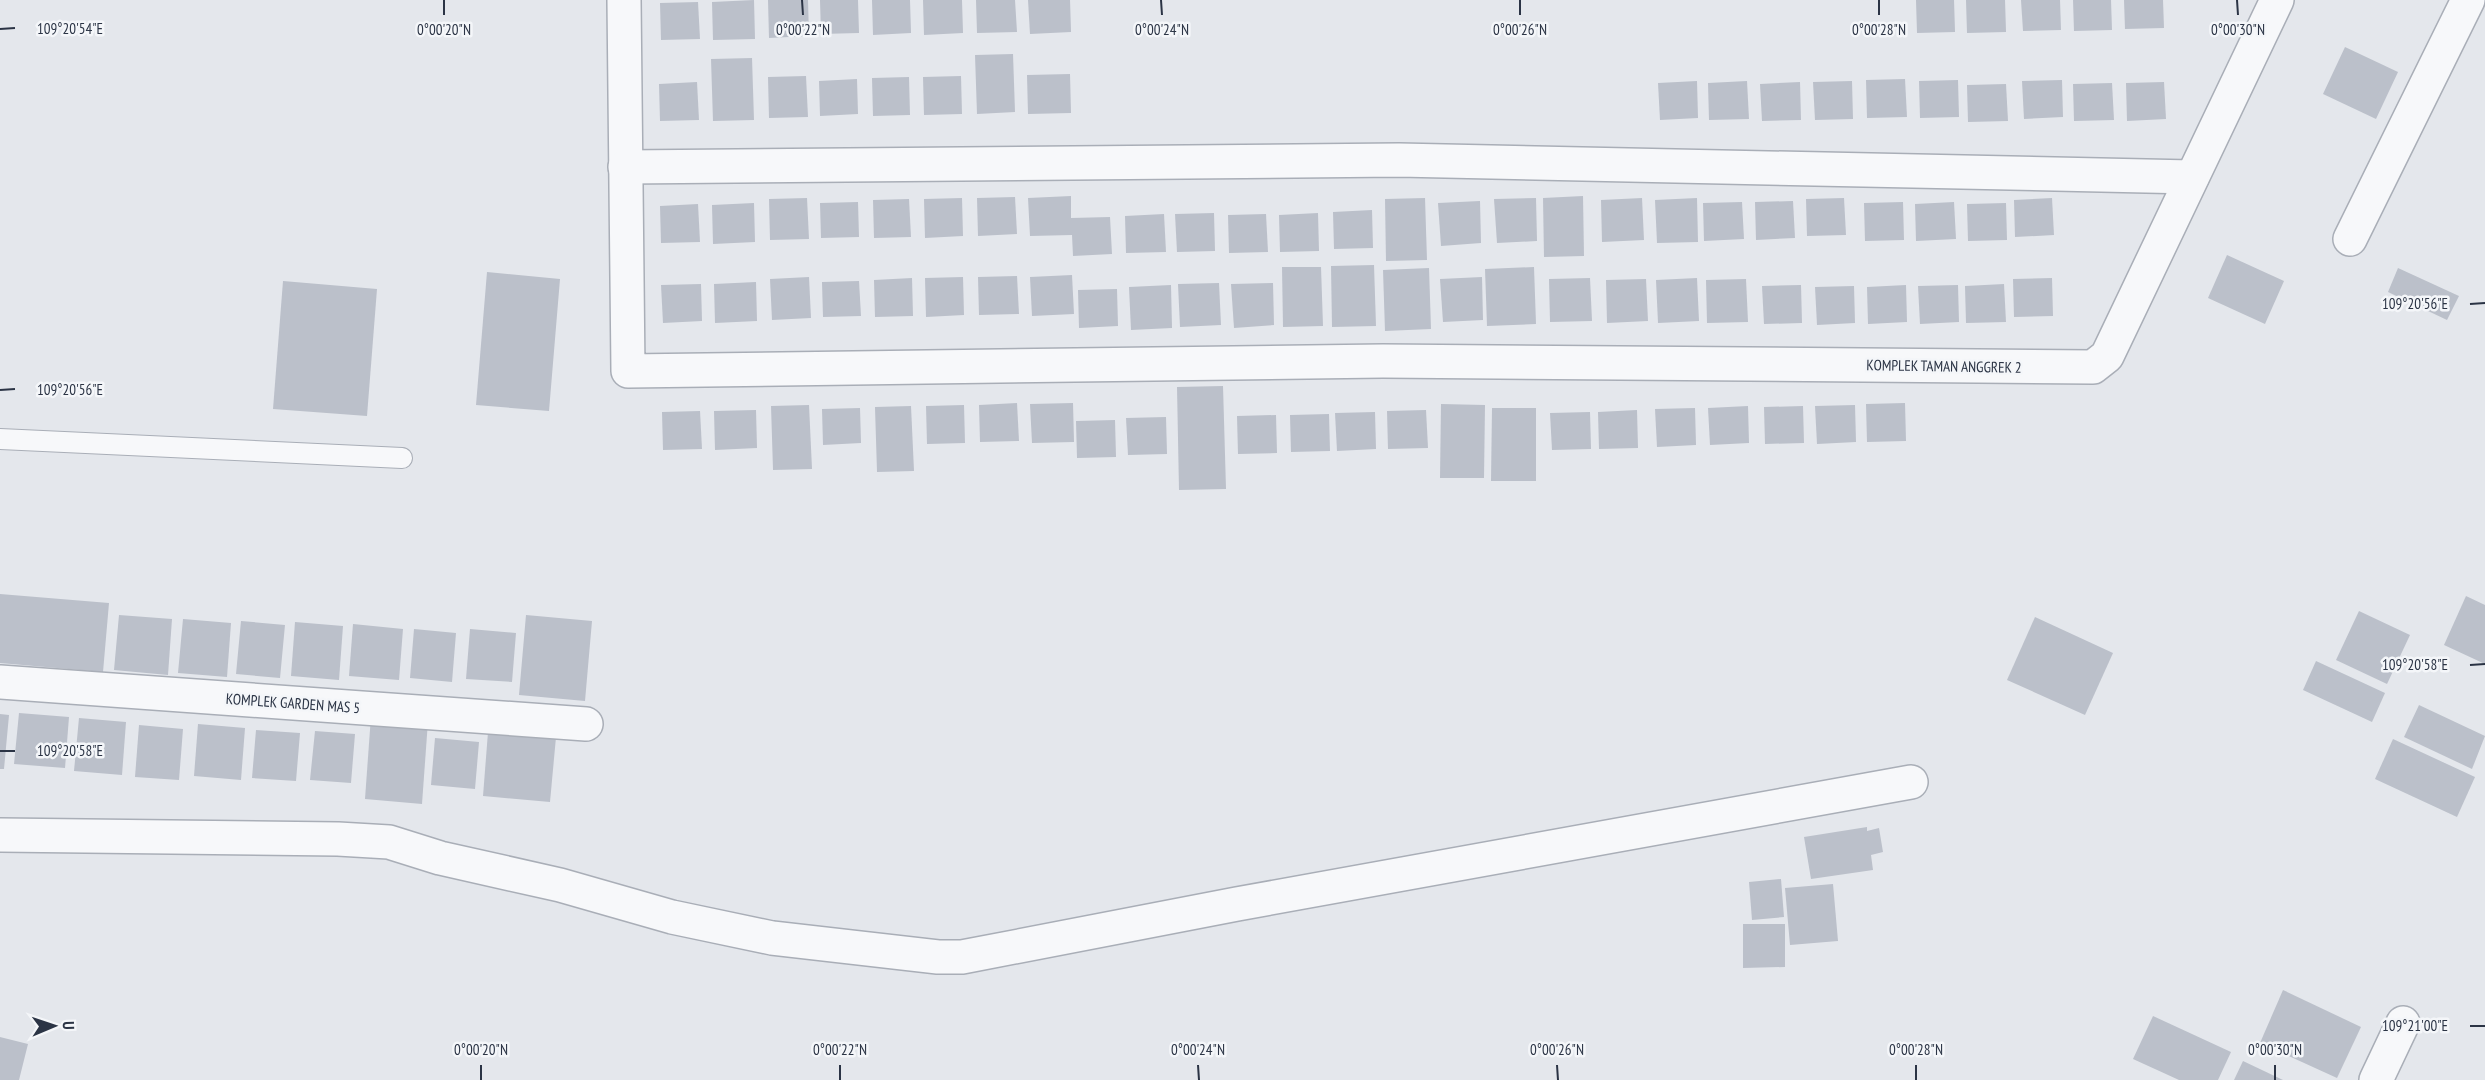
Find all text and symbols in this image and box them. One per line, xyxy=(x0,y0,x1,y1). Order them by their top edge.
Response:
text: 109°20'54"E xyxy=(37,19,103,38)
text: 0°00'20"N xyxy=(417,20,471,39)
text: 0°00'22"N xyxy=(776,20,830,39)
text: 0°00'24"N xyxy=(1135,20,1189,39)
text: 0°00'26"N xyxy=(1493,20,1547,39)
text: 0°00'28"N xyxy=(1852,20,1906,39)
text: 0°00'30"N xyxy=(2211,20,2265,39)
text: 109°20'56"E xyxy=(2382,294,2448,313)
street label: KOMPLEK TAMAN ANGGREK 2 xyxy=(1866,355,2022,377)
text: 109°20'56"E xyxy=(37,380,103,399)
text: 109°20'58"E xyxy=(2382,655,2448,674)
street label: KOMPLEK GARDEN MAS 5 xyxy=(225,689,361,717)
text: 109°20'58"E xyxy=(37,741,103,760)
north arrow xyxy=(24,996,84,1056)
text: 109°21'00"E xyxy=(2382,1016,2448,1035)
text: U xyxy=(59,1021,79,1030)
text: 0°00'20"N xyxy=(454,1040,508,1059)
text: 0°00'22"N xyxy=(813,1040,867,1059)
text: 0°00'24"N xyxy=(1171,1040,1225,1059)
text: 0°00'26"N xyxy=(1530,1040,1584,1059)
text: 0°00'28"N xyxy=(1889,1040,1943,1059)
text: 0°00'30"N xyxy=(2248,1040,2302,1059)

